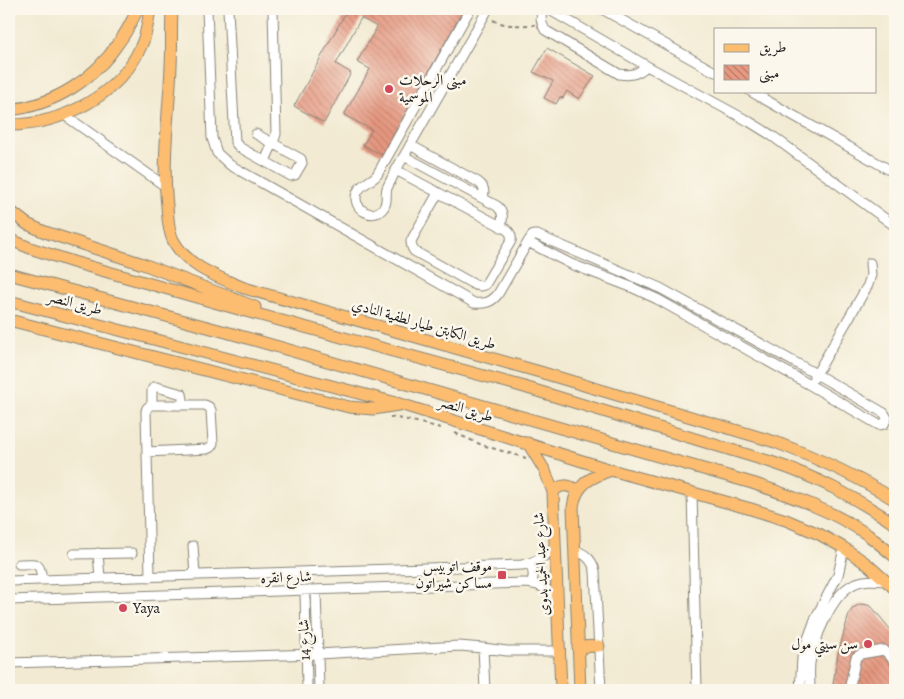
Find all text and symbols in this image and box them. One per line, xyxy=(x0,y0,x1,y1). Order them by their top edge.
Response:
legend xyxy=(714,28,876,92)
text: طريق xyxy=(759,37,786,57)
text: مبنى xyxy=(759,63,779,84)
place label: مبنى الرحلات الموسمية xyxy=(399,70,467,107)
marker: مبنى الرحلات الموسمية xyxy=(383,83,395,95)
street label: طريق النصر xyxy=(43,286,105,320)
street label: طريق الكابتن طيار لطفية النادي xyxy=(349,294,498,356)
street label: طريق النصر xyxy=(434,391,496,427)
street label: شارع عبد الحميد بدوى xyxy=(528,512,557,616)
place label: موقف اتوبيس مساكن شيراتون xyxy=(416,556,492,593)
street label: شارع انقره xyxy=(260,566,312,591)
marker: موقف اتوبيس مساكن شيراتون xyxy=(496,569,508,581)
place label: Yaya xyxy=(132,598,160,618)
marker: Yaya xyxy=(117,602,129,614)
street label: شارع 14 xyxy=(293,619,318,661)
place label: سن سيتي مول xyxy=(791,634,858,658)
marker: سن سيتي مول xyxy=(862,638,874,650)

